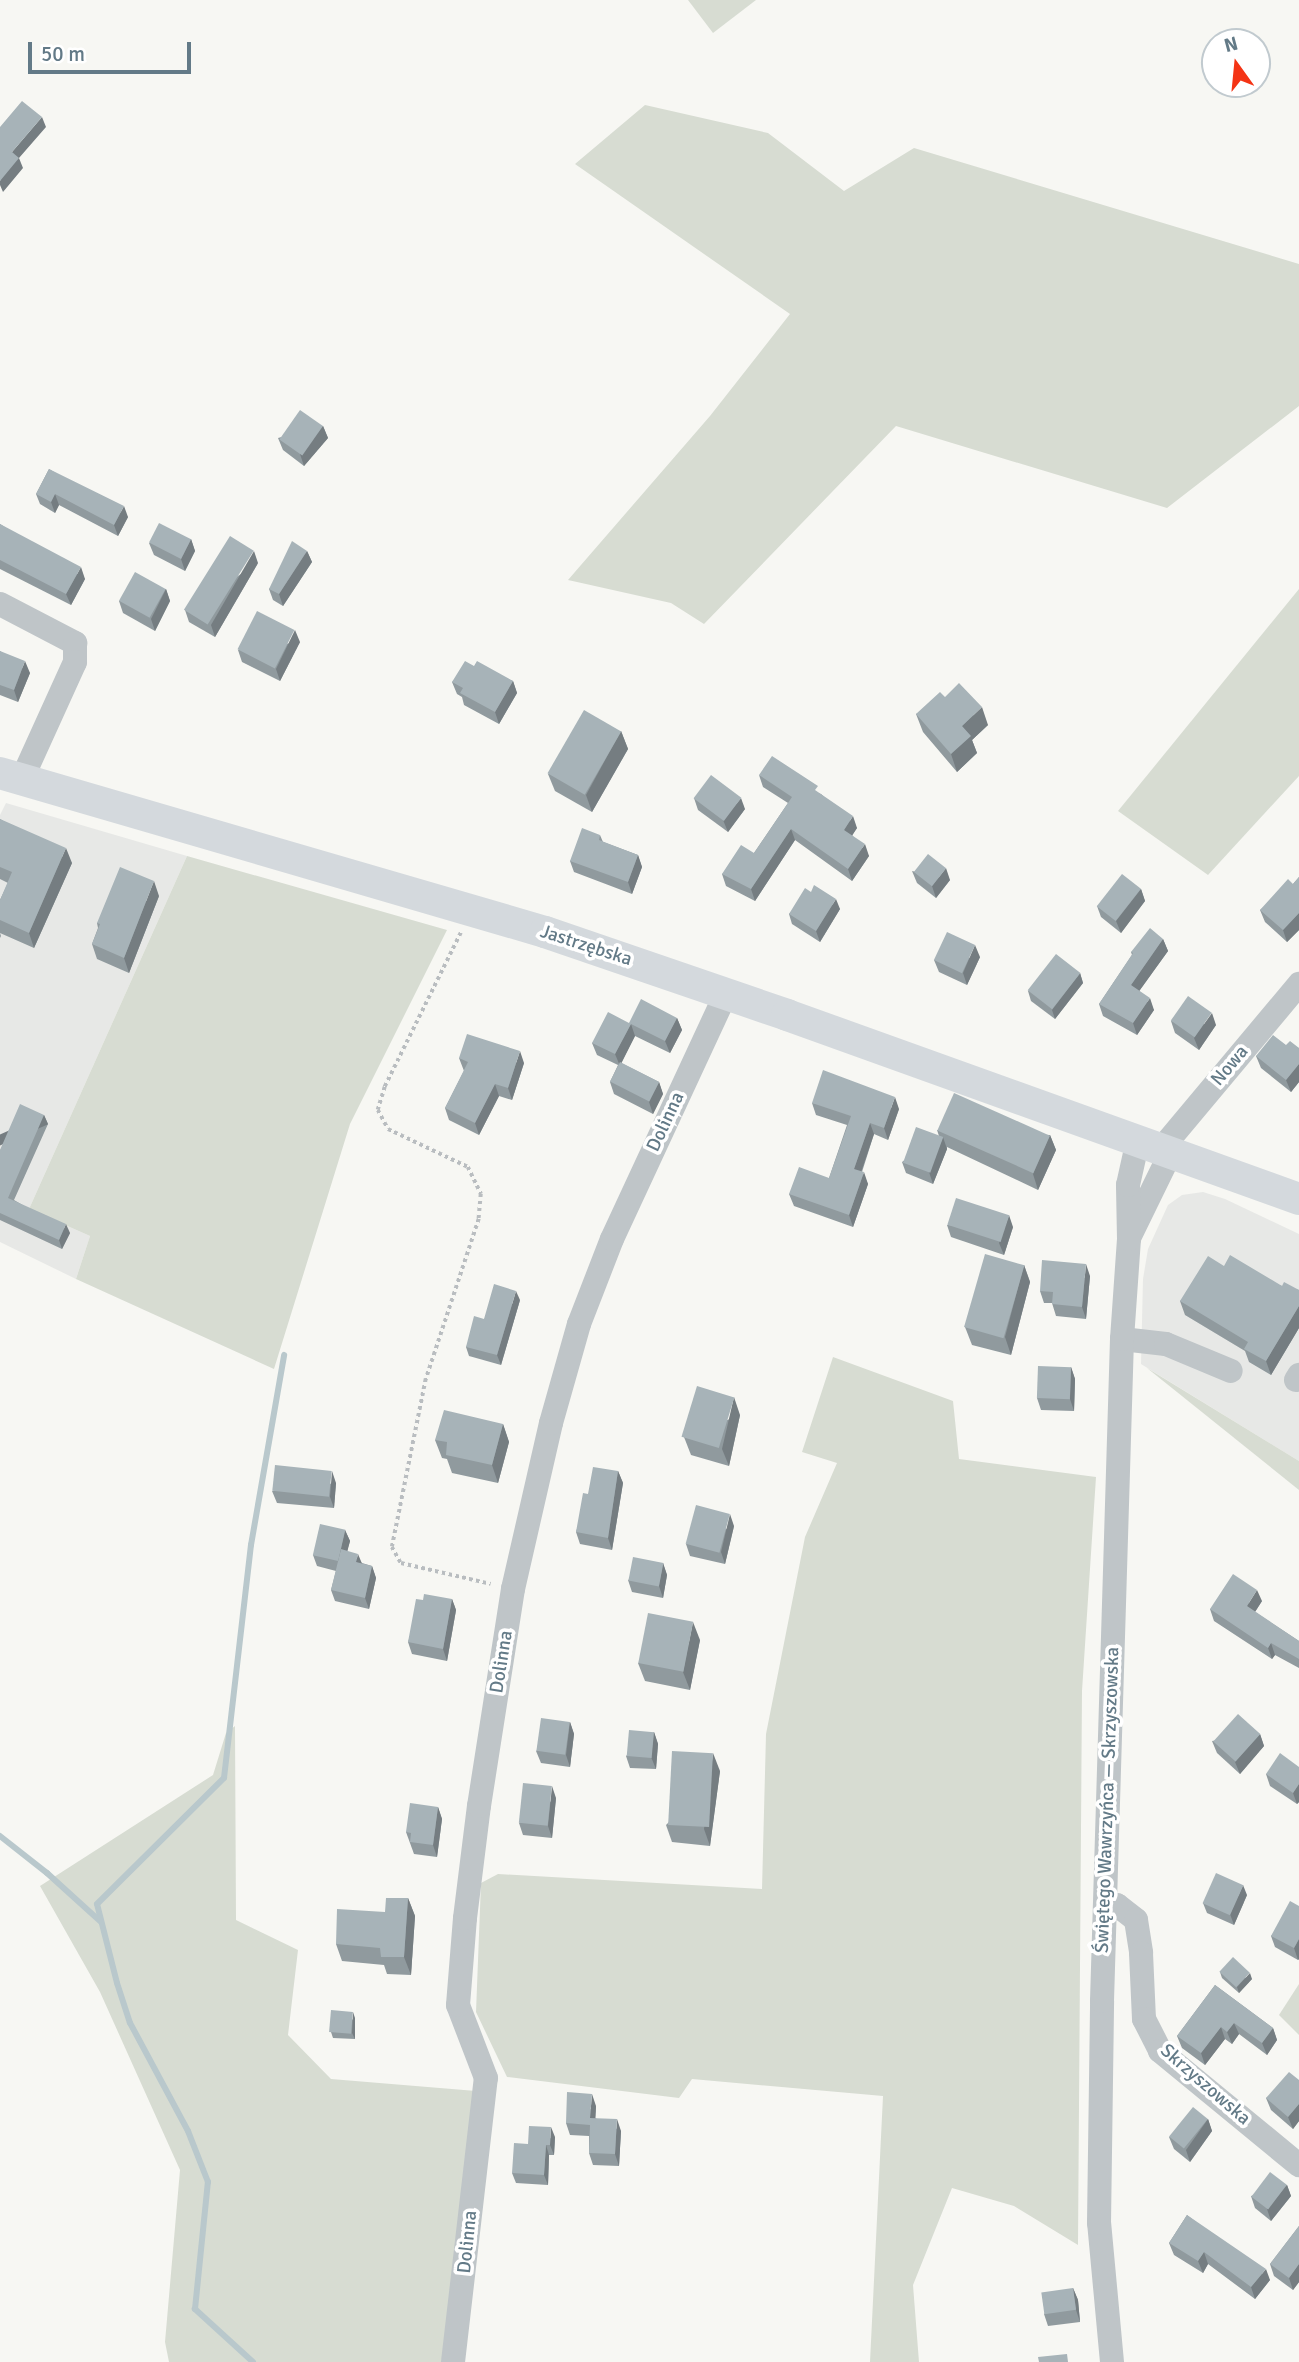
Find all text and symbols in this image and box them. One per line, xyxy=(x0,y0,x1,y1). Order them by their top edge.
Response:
scale bar xyxy=(32,28,194,72)
north arrow xyxy=(1201,28,1271,98)
text: N xyxy=(1222,31,1241,58)
text: 50 m xyxy=(41,41,85,67)
street label: Jastrzębska xyxy=(537,920,635,972)
street label: Nowa xyxy=(1207,1041,1253,1091)
street label: Dolinna xyxy=(642,1089,690,1155)
street label: Dolinna xyxy=(486,1629,518,1695)
street label: Świętego Wawrzyńca — Skrzyszowska xyxy=(1091,1647,1125,1953)
street label: Skrzyszowska xyxy=(1155,2040,1255,2130)
street label: Dolinna xyxy=(453,2209,483,2275)

